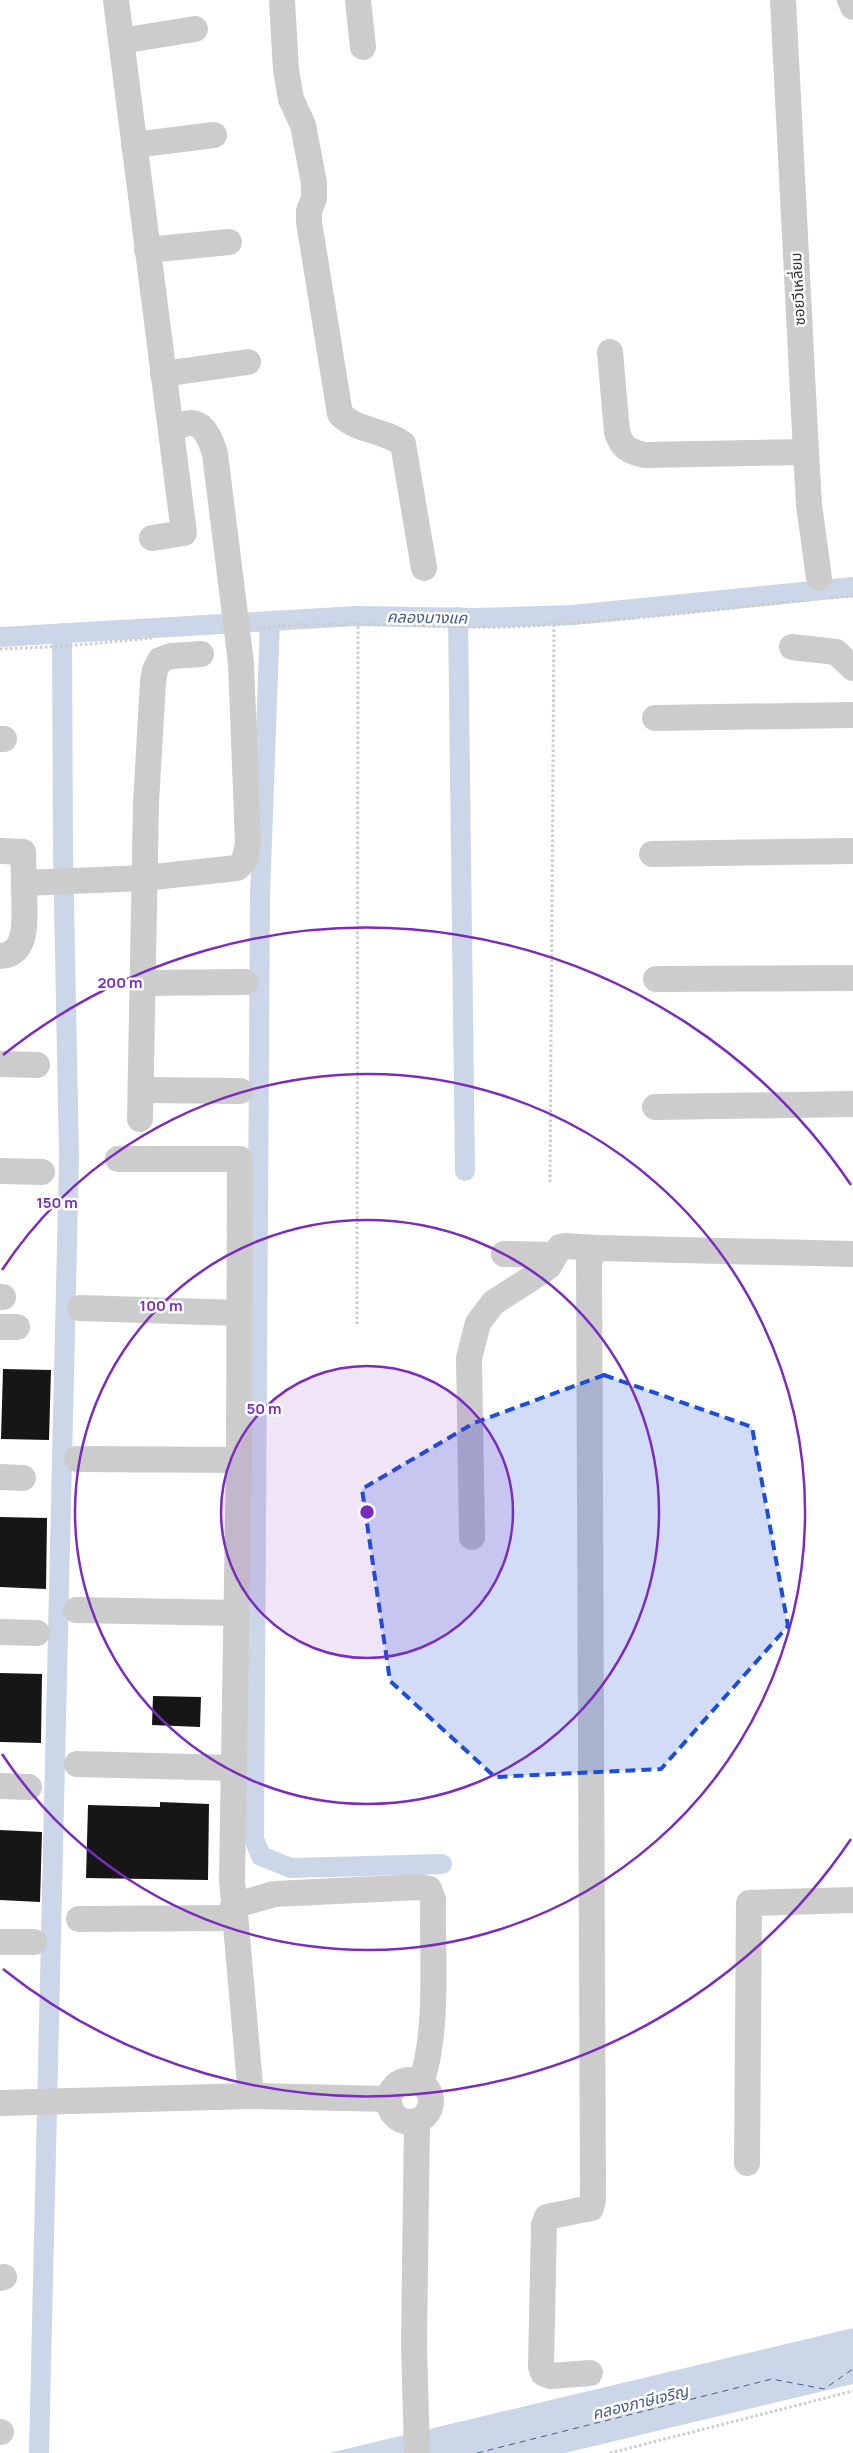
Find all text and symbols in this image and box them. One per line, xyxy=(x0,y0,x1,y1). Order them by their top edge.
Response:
street label: ซอยวีเหลี่ยม xyxy=(785,252,810,326)
water label: คลองบางแค xyxy=(387,605,468,629)
text: 200 m xyxy=(97,972,143,993)
text: 150 m xyxy=(36,1192,78,1213)
text: 100 m xyxy=(140,1295,182,1316)
text: 50 m xyxy=(246,1398,282,1419)
centre of rings xyxy=(358,1503,376,1521)
water label: คลองภาษีเจริญ xyxy=(590,2379,692,2425)

